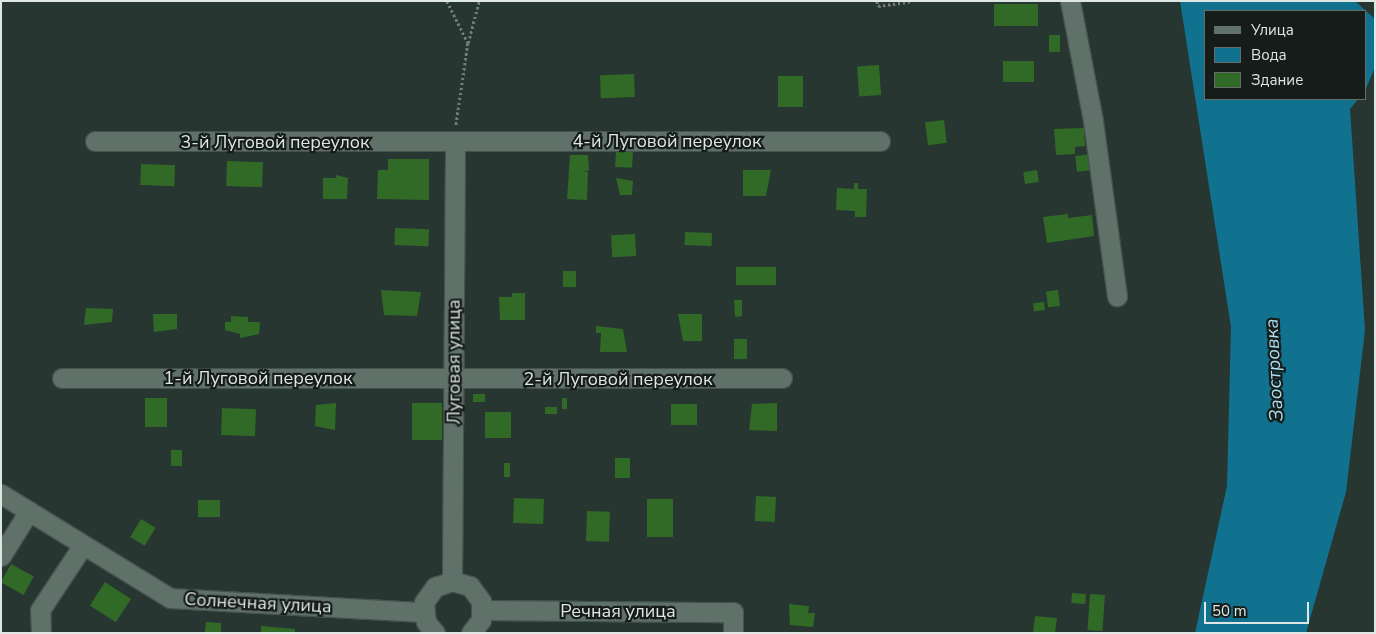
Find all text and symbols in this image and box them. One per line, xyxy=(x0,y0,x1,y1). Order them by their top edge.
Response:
legend xyxy=(1204,10,1366,100)
text: Улица xyxy=(1251,20,1294,40)
text: Вода xyxy=(1251,45,1287,65)
text: Здание xyxy=(1251,70,1303,90)
street label: 4-й Луговой переулок xyxy=(573,130,761,152)
street label: 3-й Луговой переулок xyxy=(181,131,369,153)
street label: Луговая улица xyxy=(443,300,465,424)
water label: Заостровка xyxy=(1261,318,1289,422)
street label: 1-й Луговой переулок xyxy=(164,367,352,389)
street label: 2-й Луговой переулок xyxy=(524,368,712,390)
street label: Солнечная улица xyxy=(184,588,332,618)
scale bar xyxy=(1206,592,1311,624)
street label: Речная улица xyxy=(560,600,676,622)
text: 50 m xyxy=(1212,601,1247,621)

